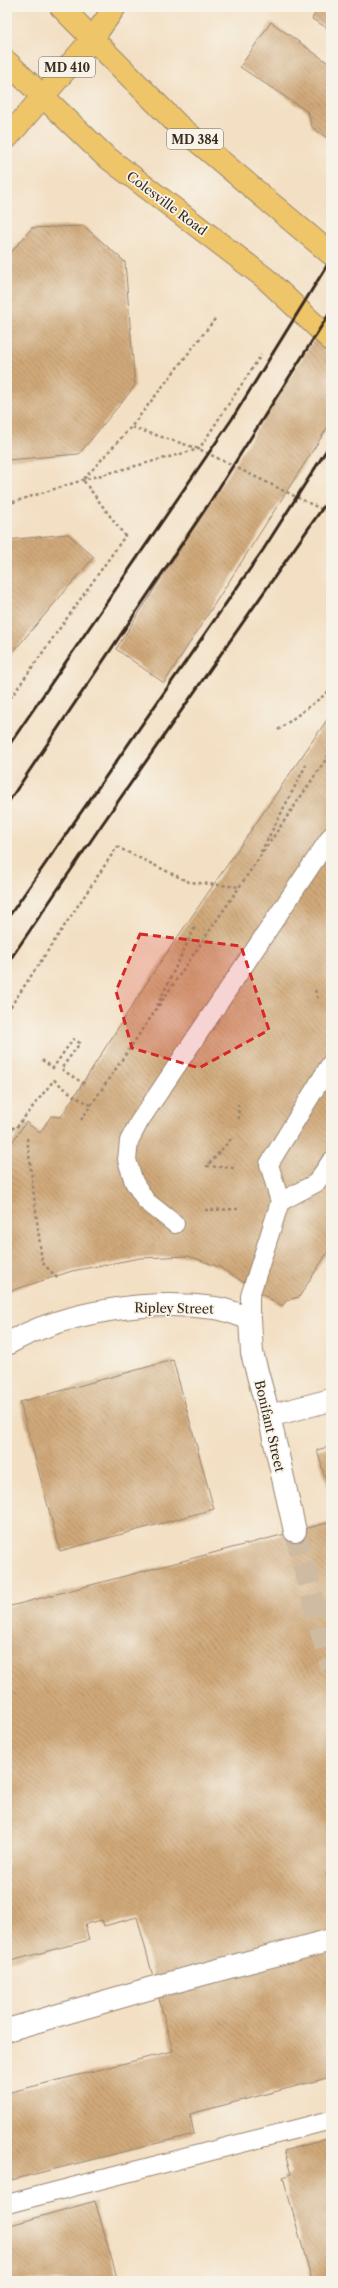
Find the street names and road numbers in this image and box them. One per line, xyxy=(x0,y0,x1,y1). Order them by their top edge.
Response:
road number: MD 410 xyxy=(39,57,95,77)
road number: MD 384 xyxy=(167,129,223,149)
street label: Colesville Road xyxy=(124,168,210,238)
street label: Ripley Street xyxy=(134,1299,214,1317)
street label: Bonifant Street xyxy=(252,1379,288,1474)

